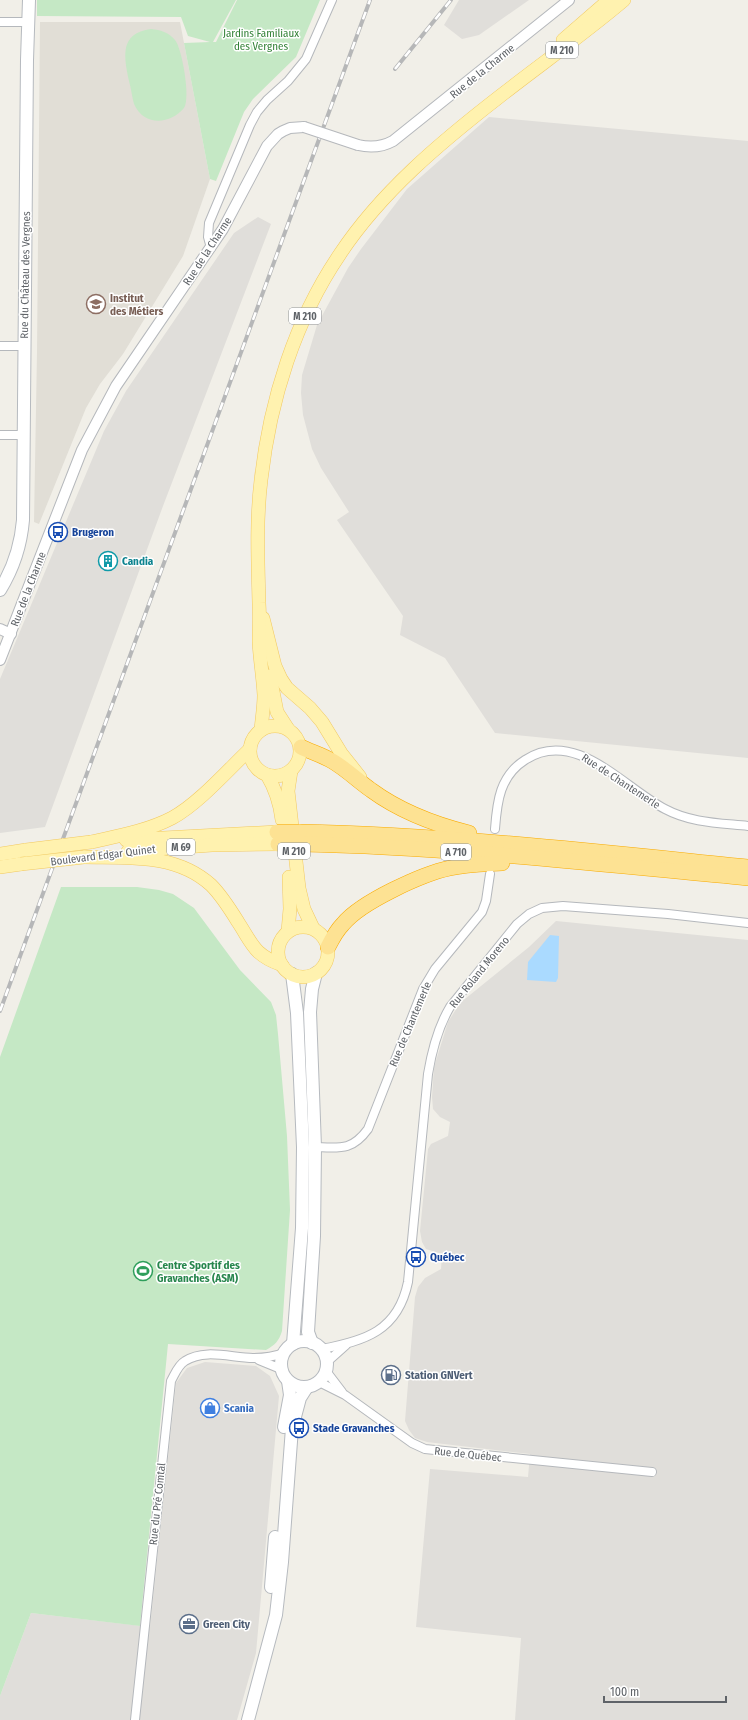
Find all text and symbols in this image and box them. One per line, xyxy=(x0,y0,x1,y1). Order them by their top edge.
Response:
park label: Jardins Familiaux des Vergnes xyxy=(223,27,299,53)
street label: Rue de la Charme xyxy=(448,42,517,101)
road number: M 210 xyxy=(546,42,578,58)
street label: Rue du Château des Vergnes xyxy=(18,211,33,339)
street label: Rue de la Charme xyxy=(180,215,234,288)
place label: Institut des Métiers xyxy=(110,292,163,318)
school or university icon: Institut des Métiers xyxy=(85,293,107,315)
road number: M 210 xyxy=(289,308,321,324)
bus stop icon: Brugeron xyxy=(47,521,69,543)
place label: Brugeron xyxy=(72,526,114,539)
street label: Rue de la Charme xyxy=(8,550,49,628)
building icon: Candia xyxy=(97,550,119,572)
place label: Candia xyxy=(122,555,154,568)
street label: Rue de Chantemerle xyxy=(579,751,662,812)
road number: M 69 xyxy=(167,839,195,855)
street label: Boulevard Edgar Quinet xyxy=(50,843,157,868)
road number: M 210 xyxy=(278,843,310,859)
road number: A 710 xyxy=(441,844,471,860)
street label: Rue Roland Moreno xyxy=(447,934,512,1011)
street label: Rue de Chantemerle xyxy=(387,980,434,1069)
bus stop icon: Québec xyxy=(405,1246,427,1268)
place label: Québec xyxy=(430,1251,465,1264)
place label: Centre Sportif des Gravanches (ASM) xyxy=(157,1259,240,1285)
sports icon: Centre Sportif des Gravanches (ASM) xyxy=(132,1260,154,1282)
fuel station icon: Station GNVert xyxy=(380,1364,402,1386)
place label: Station GNVert xyxy=(405,1369,473,1382)
shop icon: Scania xyxy=(199,1397,221,1419)
place label: Scania xyxy=(224,1402,254,1415)
bus stop icon: Stade Gravanches xyxy=(288,1417,310,1439)
place label: Stade Gravanches xyxy=(313,1422,395,1435)
street label: Rue de Québec xyxy=(434,1444,503,1465)
street label: Rue du Pré Comtal xyxy=(147,1462,168,1546)
office icon: Green City xyxy=(178,1613,200,1635)
place label: Green City xyxy=(203,1618,251,1631)
scale bar xyxy=(604,1678,726,1704)
text: 100 m xyxy=(610,1685,639,1699)

